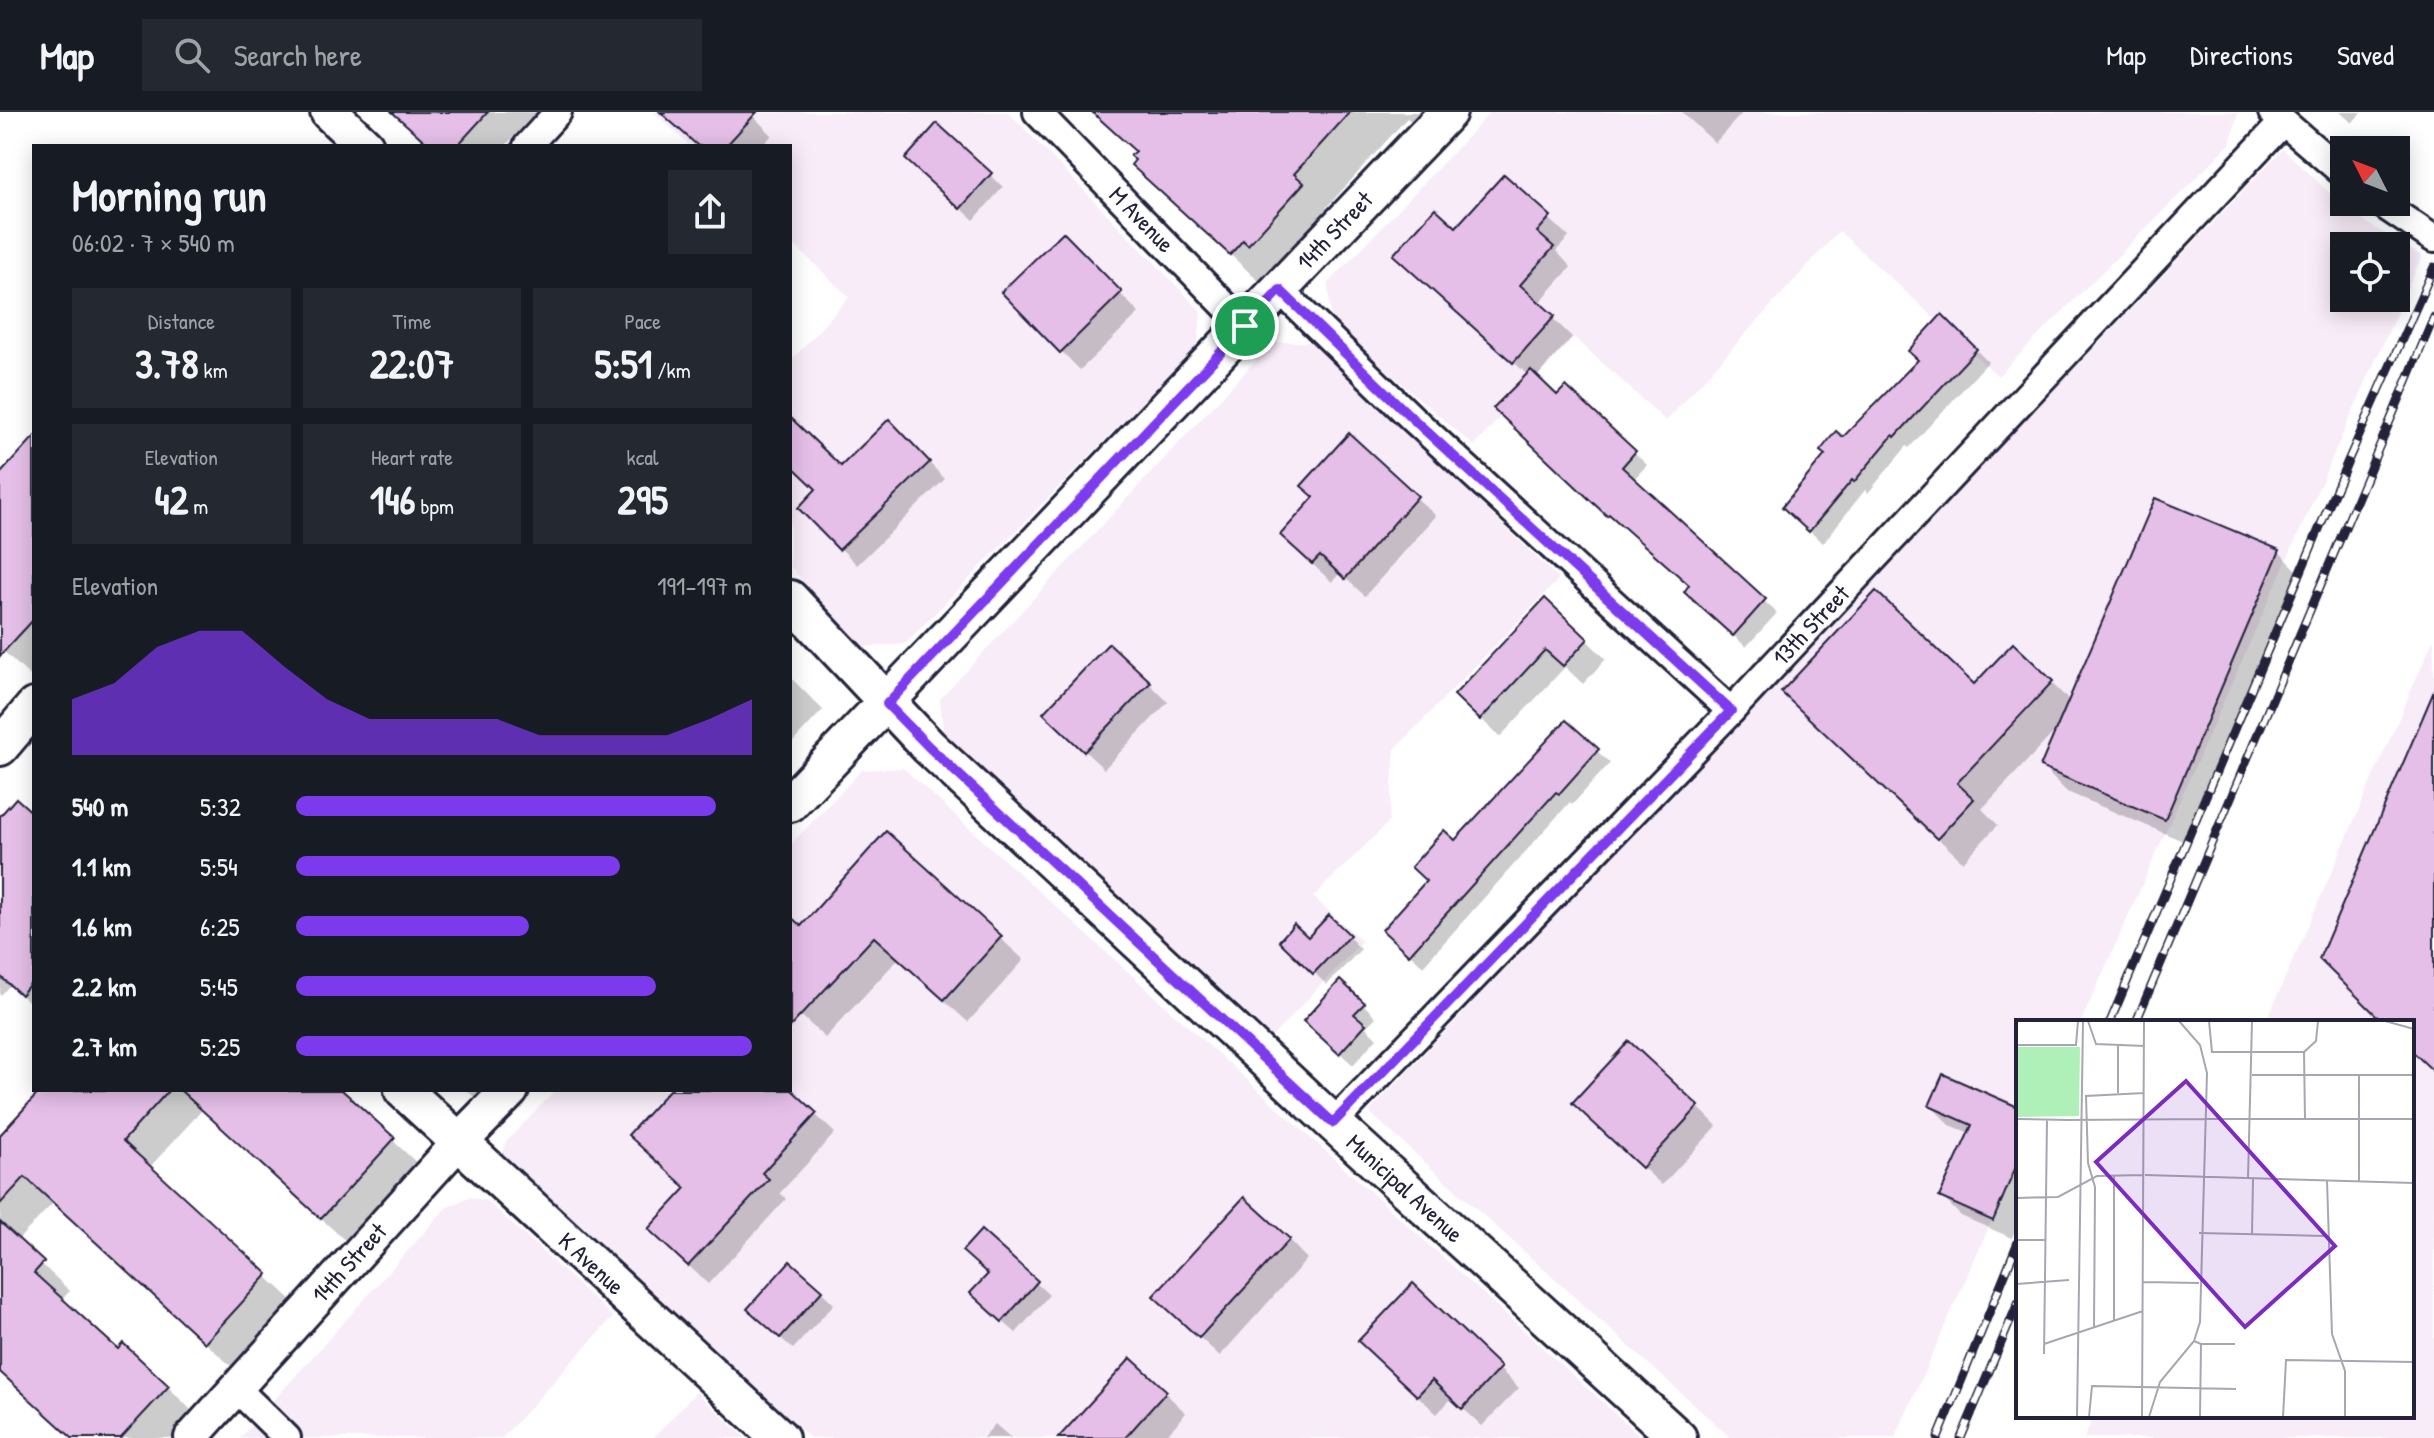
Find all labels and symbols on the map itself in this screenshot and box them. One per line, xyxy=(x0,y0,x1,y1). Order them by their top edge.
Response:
north arrow xyxy=(2330,136,2410,216)
street label: M Avenue xyxy=(1103,179,1182,259)
street label: 14th Street xyxy=(1289,183,1380,277)
pin xyxy=(1211,292,1279,360)
street label: 13th Street xyxy=(1765,577,1857,672)
inset map xyxy=(2016,1020,2414,1418)
street label: Municipal Avenue xyxy=(1340,1126,1471,1250)
street label: 14th Street xyxy=(304,1215,394,1309)
street label: K Avenue xyxy=(552,1224,632,1302)

